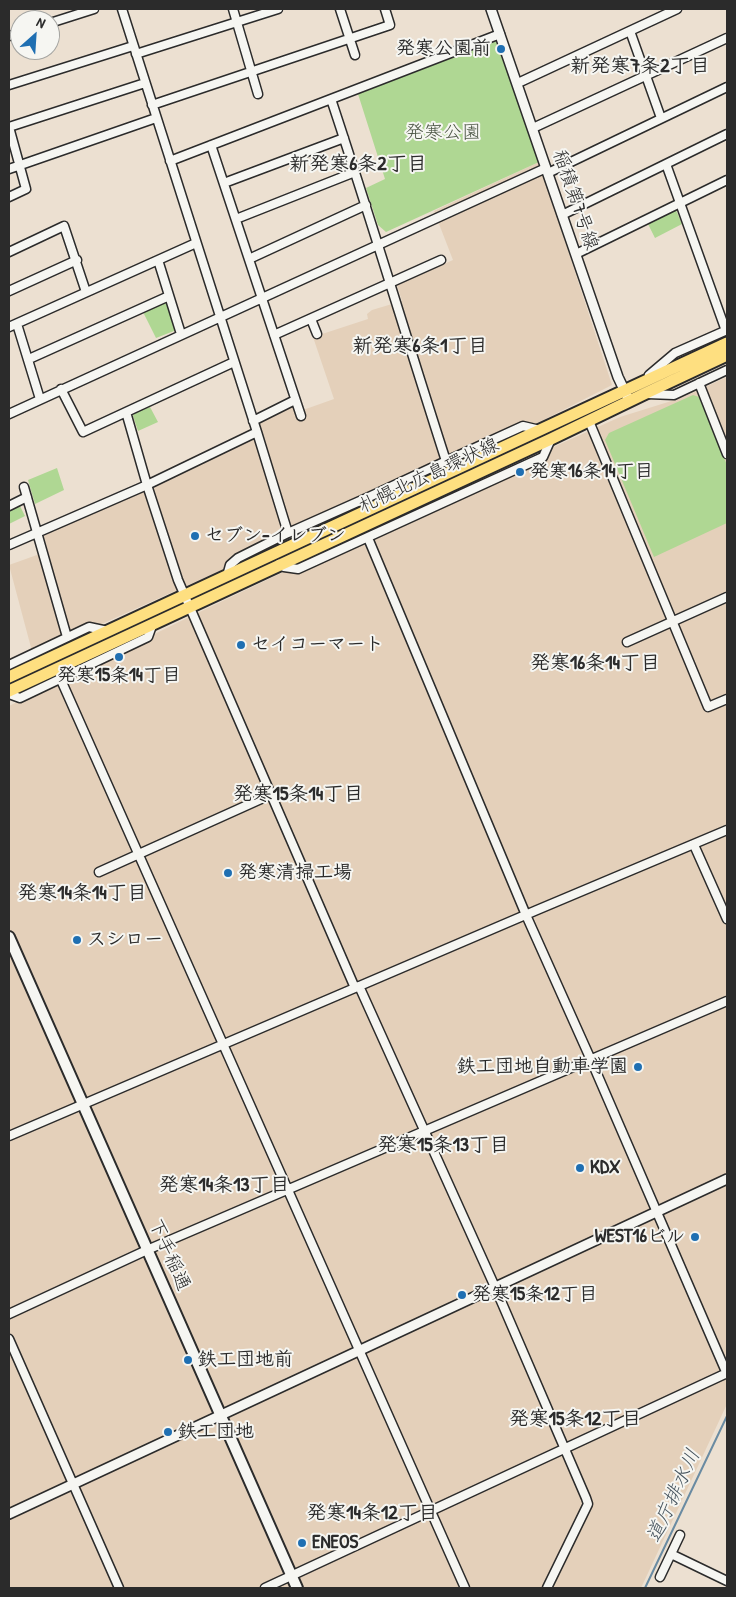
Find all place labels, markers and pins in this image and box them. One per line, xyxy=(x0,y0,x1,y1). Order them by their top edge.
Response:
place label: 発寒公園前 xyxy=(396,38,491,60)
marker: 発寒公園前 xyxy=(495,43,507,55)
place label: 発寒16条14丁目 xyxy=(530,461,653,483)
marker: 発寒16条14丁目 xyxy=(514,466,526,478)
place label: セブン-イレブン xyxy=(205,525,346,547)
marker: セブン-イレブン xyxy=(189,530,201,542)
place label: セイコーマート xyxy=(251,634,384,656)
marker: セイコーマート xyxy=(235,639,247,651)
marker: 発寒15条14丁目 xyxy=(113,651,125,663)
place label: 発寒15条14丁目 xyxy=(57,665,181,687)
place label: 発寒清掃工場 xyxy=(238,862,352,884)
marker: 発寒清掃工場 xyxy=(222,867,234,879)
place label: スシロー xyxy=(87,929,163,951)
marker: スシロー xyxy=(71,934,83,946)
place label: 鉄工団地自動車学園 xyxy=(457,1056,628,1078)
marker: 鉄工団地自動車学園 xyxy=(632,1061,644,1073)
place label: KDX xyxy=(590,1157,620,1179)
marker: KDX xyxy=(574,1162,586,1174)
place label: WEST16ビル xyxy=(595,1226,685,1248)
marker: WEST16ビル xyxy=(689,1231,701,1243)
place label: 発寒15条12丁目 xyxy=(472,1284,598,1306)
marker: 発寒15条12丁目 xyxy=(456,1289,468,1301)
place label: 鉄工団地前 xyxy=(198,1349,293,1371)
marker: 鉄工団地前 xyxy=(182,1354,194,1366)
place label: 鉄工団地 xyxy=(178,1421,254,1443)
marker: 鉄工団地 xyxy=(162,1426,174,1438)
place label: ENEOS xyxy=(312,1532,358,1554)
marker: ENEOS xyxy=(296,1537,308,1549)

